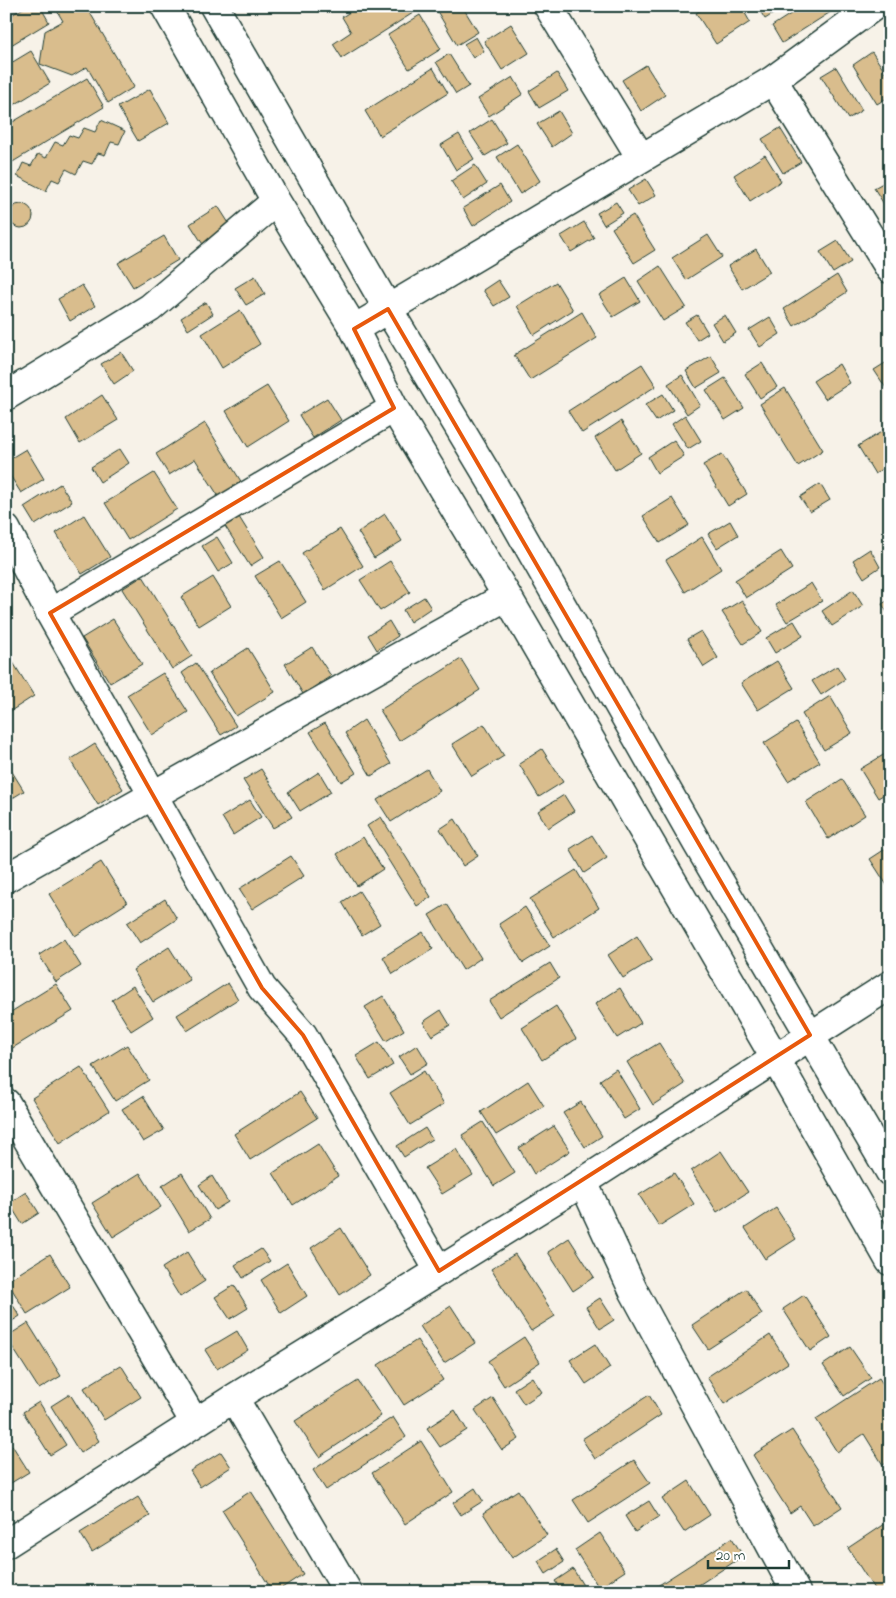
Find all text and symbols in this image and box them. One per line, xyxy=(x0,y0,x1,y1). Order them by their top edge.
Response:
scale bar xyxy=(708,1538,790,1570)
text: 20 m xyxy=(716,1545,746,1567)

